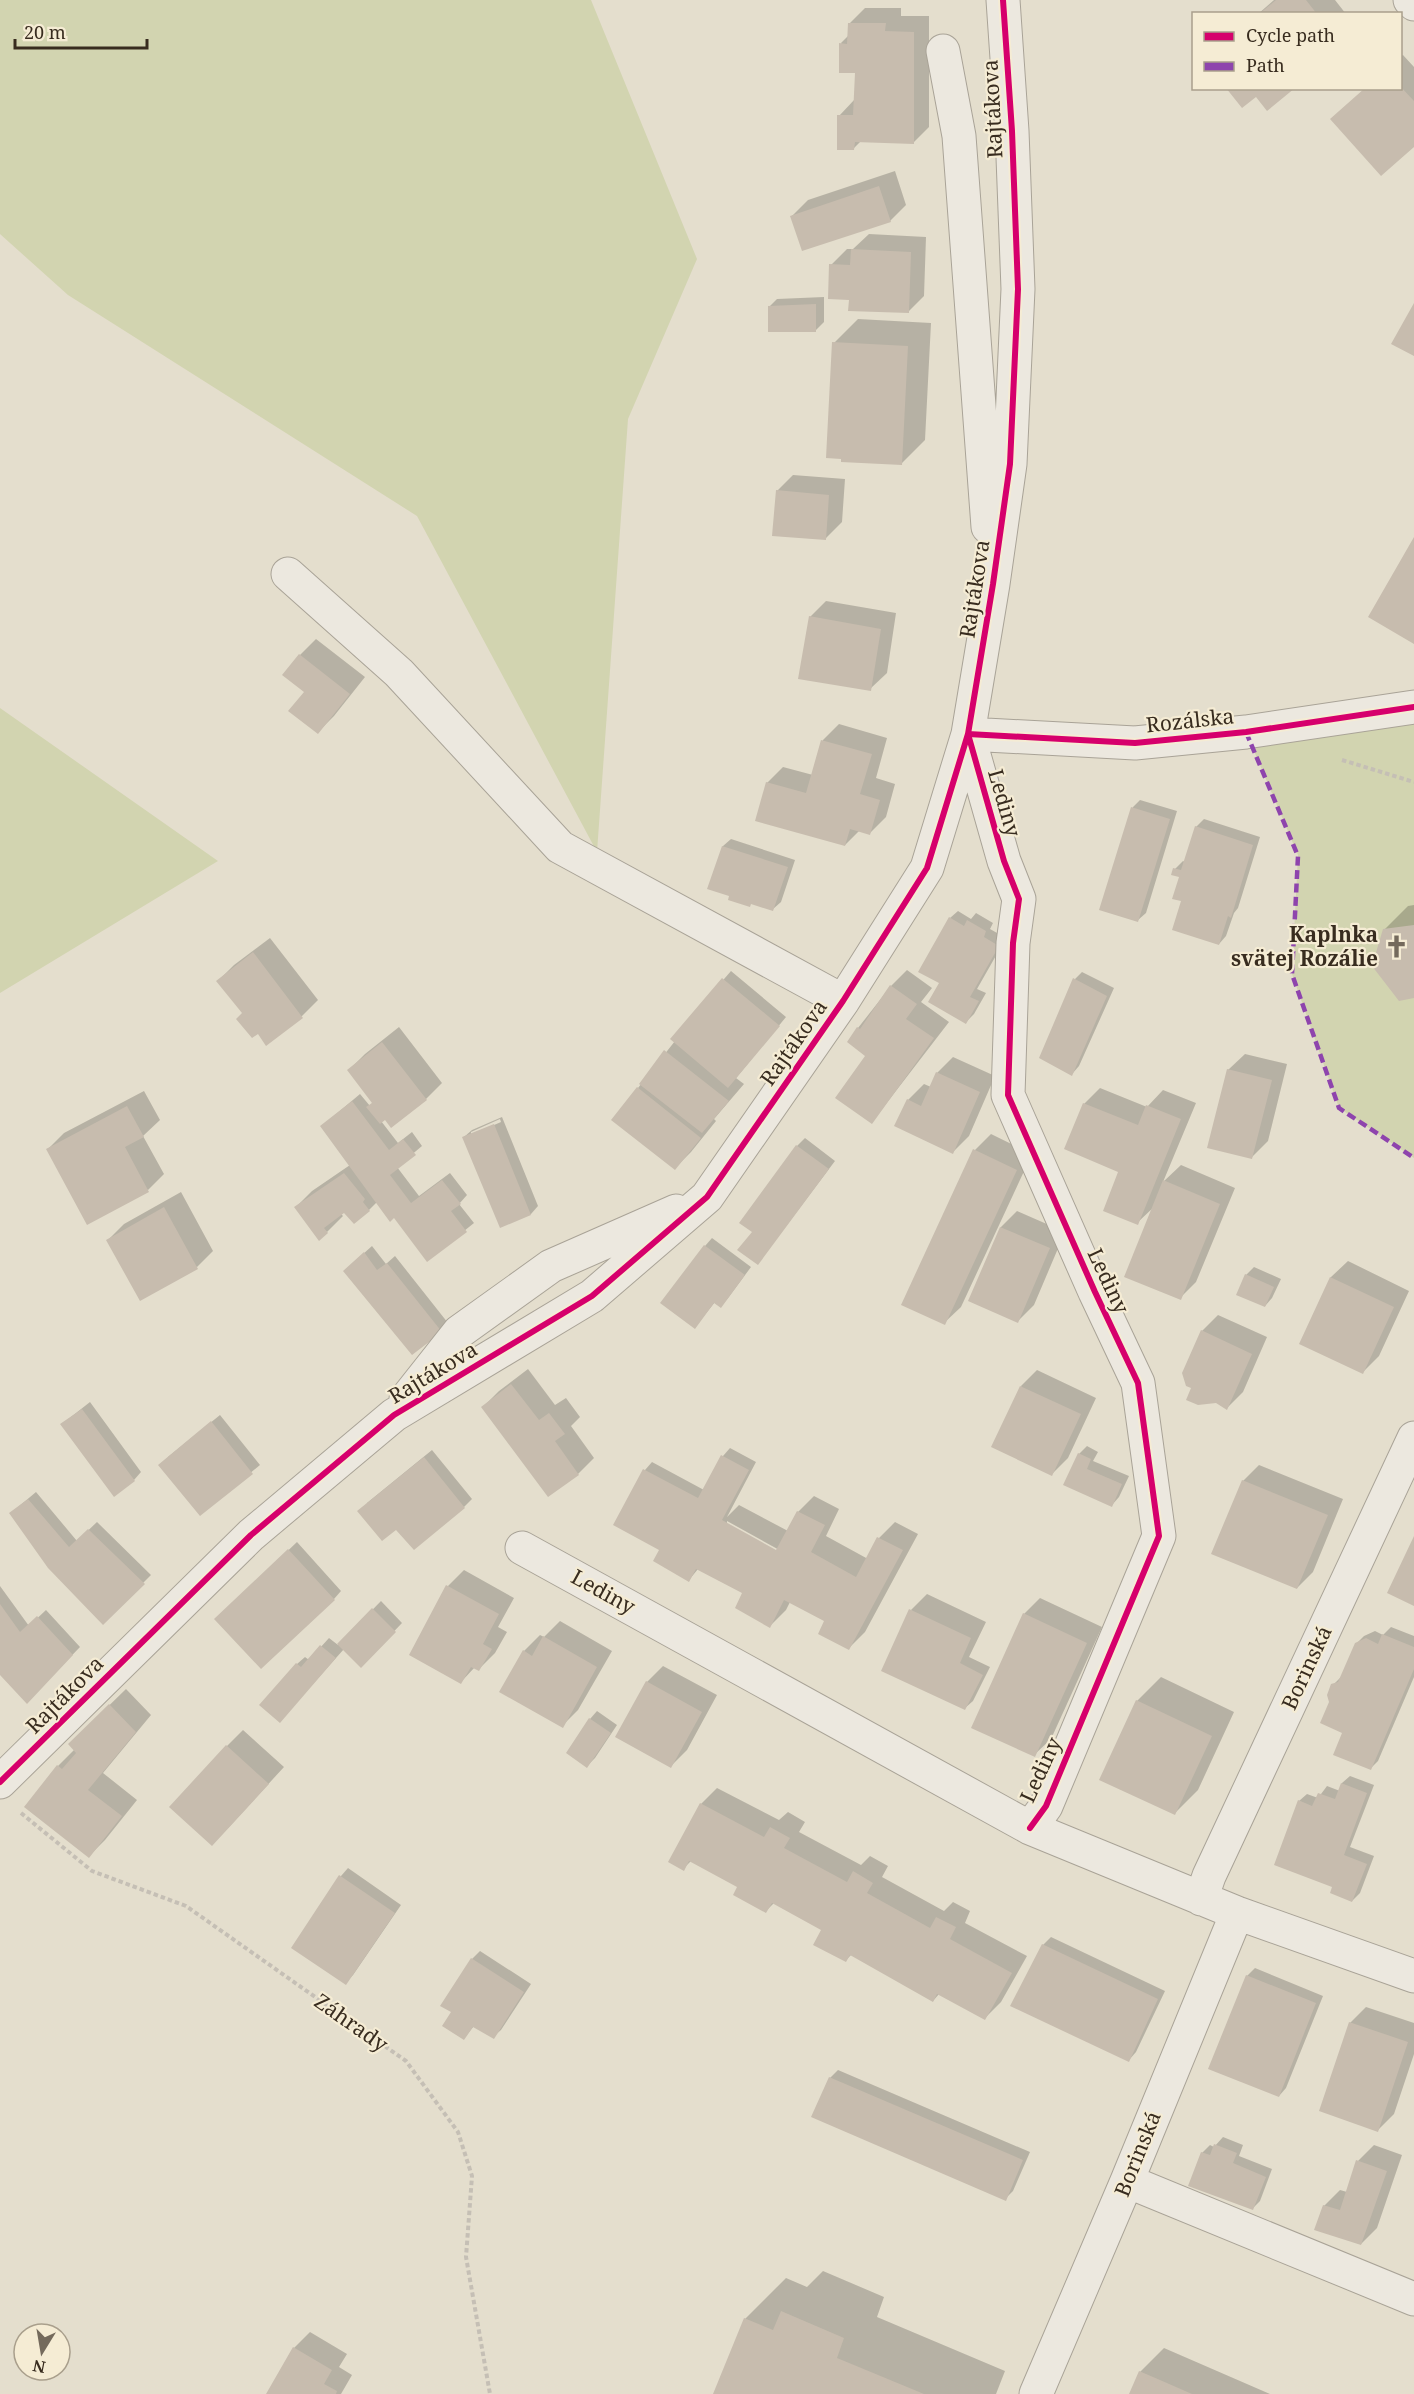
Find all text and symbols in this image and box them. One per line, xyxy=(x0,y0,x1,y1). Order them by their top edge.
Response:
scale bar xyxy=(15,12,147,50)
legend xyxy=(1192,12,1402,90)
text: 20 m xyxy=(24,20,66,44)
text: Cycle path xyxy=(1246,23,1335,47)
text: Path xyxy=(1246,53,1285,77)
street label: Rajtákova xyxy=(975,59,1009,159)
street label: Rajtákova xyxy=(952,538,996,640)
street label: Rozálska xyxy=(1144,701,1235,739)
street label: Lediny xyxy=(982,766,1028,840)
place label: Kaplnka svätej Rozálie xyxy=(1231,920,1378,972)
church icon: Kaplnka svätej Rozálie xyxy=(1383,934,1409,960)
street label: Rajtákova xyxy=(753,994,833,1091)
street label: Lediny xyxy=(1082,1243,1136,1318)
street label: Rajtákova xyxy=(383,1335,482,1410)
street label: Lediny xyxy=(567,1562,641,1620)
street label: Borinská xyxy=(1274,1621,1338,1714)
street label: Rajtákova xyxy=(19,1649,109,1739)
street label: Lediny xyxy=(1013,1732,1067,1807)
street label: Záhrady xyxy=(309,1987,394,2058)
street label: Borinská xyxy=(1107,2107,1167,2200)
north arrow xyxy=(12,2322,72,2382)
text: N xyxy=(30,2355,47,2379)

